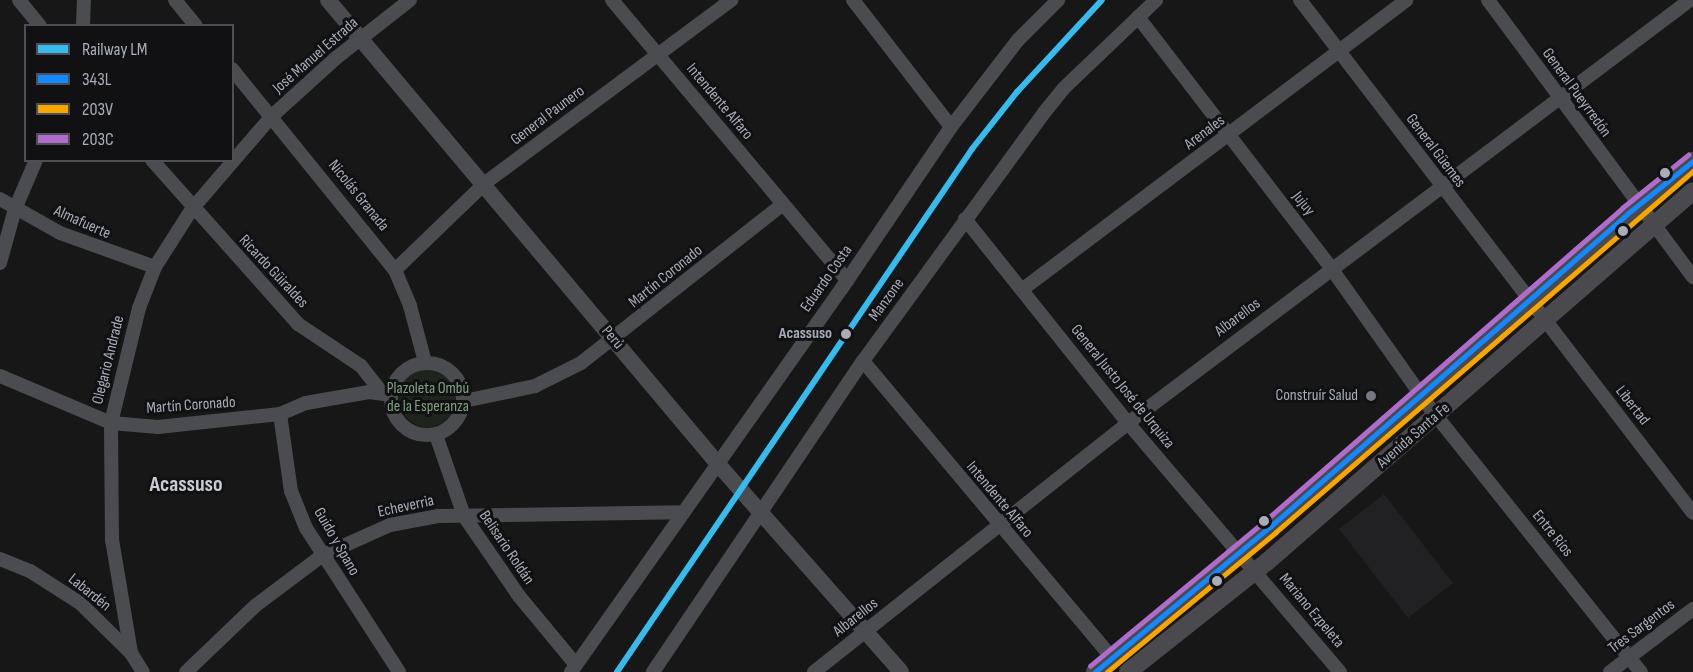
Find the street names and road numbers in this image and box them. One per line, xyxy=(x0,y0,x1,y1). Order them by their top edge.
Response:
street label: José Manuel Estrada xyxy=(270,14,362,98)
street label: General Pueyrredón xyxy=(1537,45,1615,141)
street label: Intendente Alfaro xyxy=(682,60,756,144)
street label: General Paunero xyxy=(507,82,589,150)
street label: General Güemes xyxy=(1401,110,1469,192)
street label: Arenales xyxy=(1181,111,1229,155)
street label: Nicolás Granada xyxy=(324,157,392,235)
street label: Jujuy xyxy=(1288,188,1318,220)
street label: Almafuerte xyxy=(51,202,113,244)
street label: Ricardo Güiraldes xyxy=(234,231,312,313)
street label: Martín Coronado xyxy=(625,241,707,313)
street label: Eduardo Costa xyxy=(797,242,857,316)
street label: Manzone xyxy=(865,275,909,325)
street label: Albarellos xyxy=(1211,295,1265,341)
street label: Olegario Andrade xyxy=(89,314,129,406)
street label: General Justo José de Urquiza xyxy=(1066,321,1178,453)
street label: Perú xyxy=(597,322,627,354)
street label: Libertad xyxy=(1611,383,1653,429)
street label: Martín Coronado xyxy=(146,393,236,419)
street label: Avenida Santa Fe xyxy=(1374,399,1454,473)
street label: Intendente Alfaro xyxy=(962,458,1036,542)
street label: Echeverria xyxy=(376,492,436,522)
street label: Guido y Spano xyxy=(309,505,363,579)
street label: Belisario Roldán xyxy=(474,507,538,589)
street label: Entre Ríos xyxy=(1527,507,1577,561)
street label: Labardén xyxy=(64,570,114,616)
street label: Mariano Ezpeleta xyxy=(1274,570,1348,652)
street label: Albarellos xyxy=(830,594,882,642)
street label: Tres Sargentos xyxy=(1605,596,1679,658)

